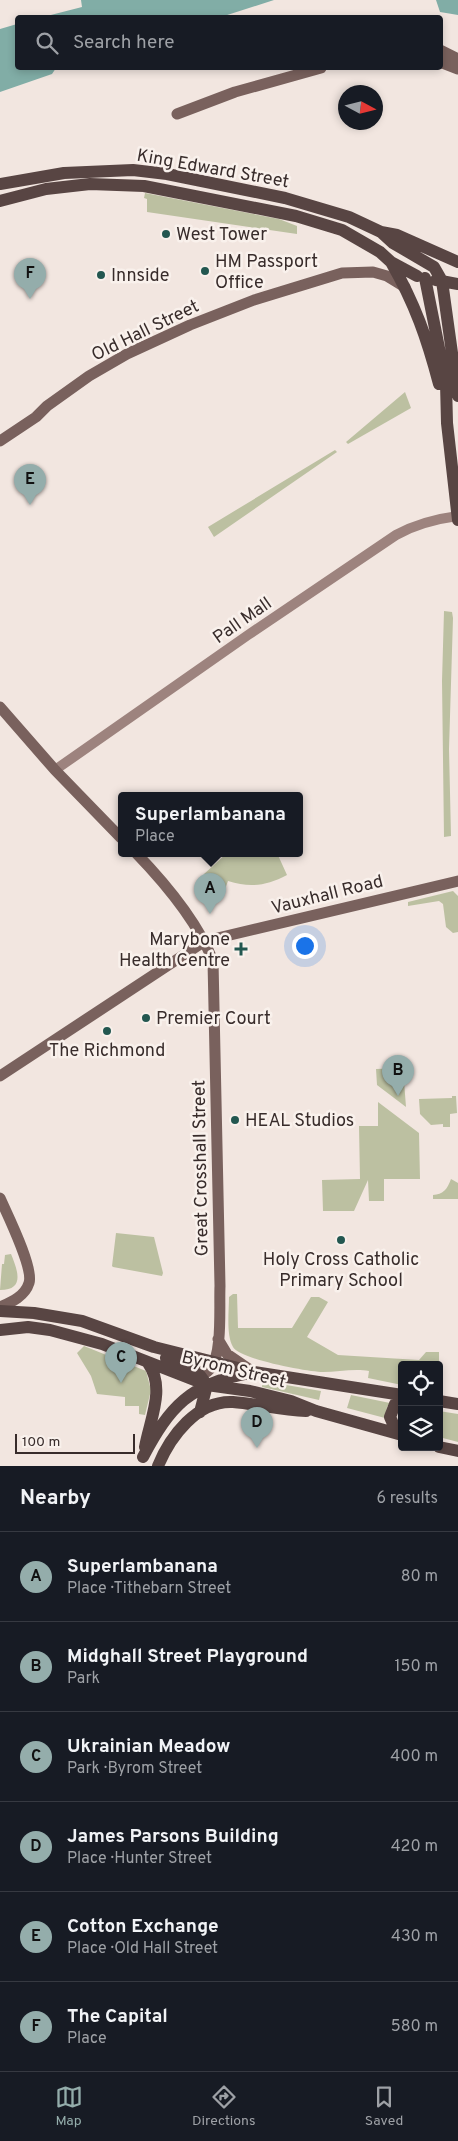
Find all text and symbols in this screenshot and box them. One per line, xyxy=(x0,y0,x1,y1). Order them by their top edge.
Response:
search box xyxy=(15,15,443,70)
icon: search xyxy=(33,29,61,57)
text: Search here xyxy=(73,31,175,55)
north arrow xyxy=(338,85,383,130)
street label: King Edward Street xyxy=(135,145,291,194)
place label: West Tower xyxy=(176,224,267,247)
marker: West Tower xyxy=(160,228,172,240)
place label: HM Passport Office xyxy=(215,251,318,295)
pin: F xyxy=(14,258,46,299)
place label: Innside xyxy=(111,265,169,288)
marker: HM Passport Office xyxy=(199,265,211,277)
marker: Innside xyxy=(95,269,107,281)
street label: Old Hall Street xyxy=(88,295,203,367)
pin: E xyxy=(14,464,46,505)
street label: Pall Mall xyxy=(209,593,277,650)
popup xyxy=(118,792,303,857)
text: Superlambanana xyxy=(135,803,286,827)
text: Place xyxy=(135,827,175,847)
street label: Vauxhall Road xyxy=(269,870,386,920)
pin: A xyxy=(194,873,226,914)
place label: Marybone Health Centre xyxy=(119,929,230,973)
your location xyxy=(292,933,318,959)
marker: Marybone Health Centre xyxy=(234,942,248,956)
place label: Premier Court xyxy=(156,1008,271,1031)
marker: Premier Court xyxy=(140,1012,152,1024)
marker: The Richmond xyxy=(101,1025,113,1037)
place label: The Richmond xyxy=(49,1040,165,1063)
pin: B xyxy=(382,1055,414,1096)
street label: Great Crosshall Street xyxy=(188,1079,215,1256)
place label: HEAL Studios xyxy=(245,1110,354,1133)
marker: HEAL Studios xyxy=(229,1114,241,1126)
marker: Holy Cross Catholic Primary School xyxy=(335,1234,347,1246)
place label: Holy Cross Catholic Primary School xyxy=(263,1249,419,1293)
pin: C xyxy=(105,1342,137,1383)
street label: Byrom Street xyxy=(179,1346,288,1395)
map controls xyxy=(398,1361,443,1451)
button: locate xyxy=(398,1361,443,1406)
button: layers xyxy=(398,1406,443,1451)
pin: D xyxy=(241,1407,273,1448)
scale bar xyxy=(15,1431,135,1454)
text: 100 m xyxy=(22,1434,60,1451)
text: Nearby xyxy=(20,1485,91,1512)
text: 6 results xyxy=(376,1489,438,1509)
text: Superlambanana xyxy=(67,1555,218,1579)
text: A xyxy=(30,1567,42,1587)
text: 80 m xyxy=(401,1567,438,1587)
text: Place · Tithebarn Street xyxy=(67,1579,231,1599)
text: Midghall Street Playground xyxy=(67,1645,308,1669)
text: B xyxy=(30,1657,42,1677)
text: 150 m xyxy=(395,1657,438,1677)
text: Park xyxy=(67,1669,100,1689)
text: Ukrainian Meadow xyxy=(67,1735,230,1759)
text: C xyxy=(31,1747,41,1767)
text: 400 m xyxy=(390,1747,438,1767)
text: Park · Byrom Street xyxy=(67,1759,202,1779)
text: James Parsons Building xyxy=(67,1825,279,1849)
text: D xyxy=(30,1837,42,1857)
text: 420 m xyxy=(391,1837,438,1857)
text: Place · Hunter Street xyxy=(67,1849,212,1869)
text: Cotton Exchange xyxy=(67,1915,219,1939)
text: E xyxy=(31,1927,41,1947)
text: 430 m xyxy=(391,1927,438,1947)
text: Place · Old Hall Street xyxy=(67,1939,218,1959)
text: The Capital xyxy=(67,2005,168,2029)
text: F xyxy=(31,2017,41,2037)
text: 580 m xyxy=(391,2017,438,2037)
text: Place xyxy=(67,2029,107,2049)
tab: Map xyxy=(55,2083,83,2130)
tab: Directions xyxy=(192,2083,256,2130)
tab: Saved xyxy=(365,2083,403,2130)

